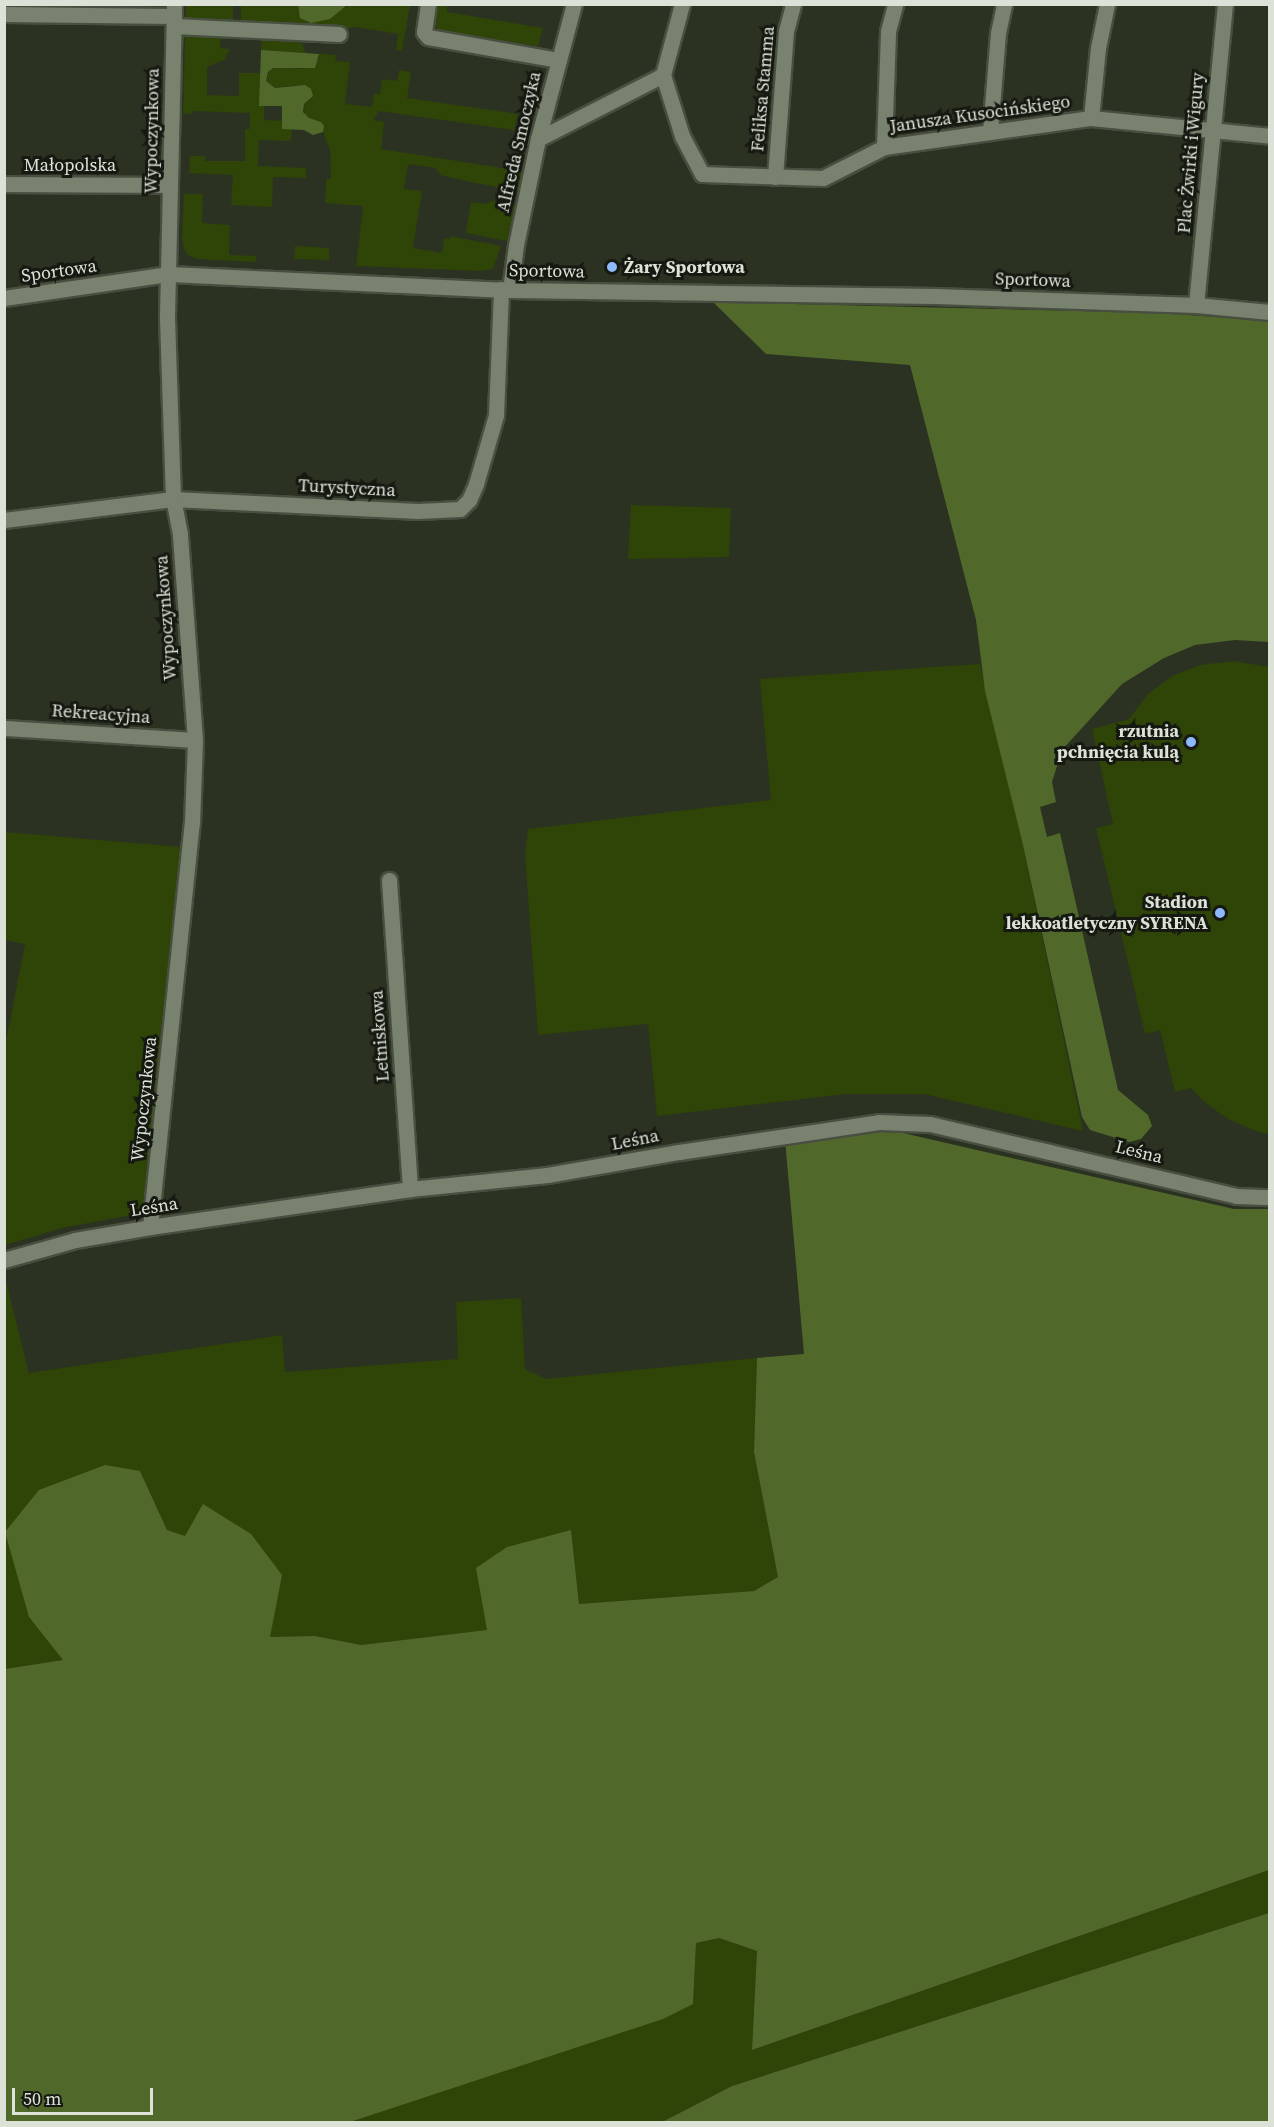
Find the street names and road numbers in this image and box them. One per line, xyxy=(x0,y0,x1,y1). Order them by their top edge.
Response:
street label: Feliksa Stamma xyxy=(747,25,779,153)
street label: Wypoczynkowa xyxy=(140,68,164,194)
street label: Alfreda Smoczyka xyxy=(492,69,546,215)
street label: Plac Żwirki i Wigury xyxy=(1173,71,1209,235)
street label: Janusza Kusocińskiego xyxy=(888,91,1072,137)
street label: Małopolska xyxy=(24,154,116,176)
street label: Sportowa xyxy=(20,255,98,287)
street label: Sportowa xyxy=(509,260,585,282)
street label: Sportowa xyxy=(995,268,1071,292)
street label: Turystyczna xyxy=(298,475,396,501)
street label: Wypoczynkowa xyxy=(151,555,181,681)
street label: Rekreacyjna xyxy=(51,700,151,728)
street label: Letniskowa xyxy=(366,990,394,1082)
street label: Wypoczynkowa xyxy=(127,1036,161,1162)
street label: Leśna xyxy=(609,1125,661,1155)
street label: Leśna xyxy=(1113,1136,1165,1168)
street label: Leśna xyxy=(129,1193,179,1221)

